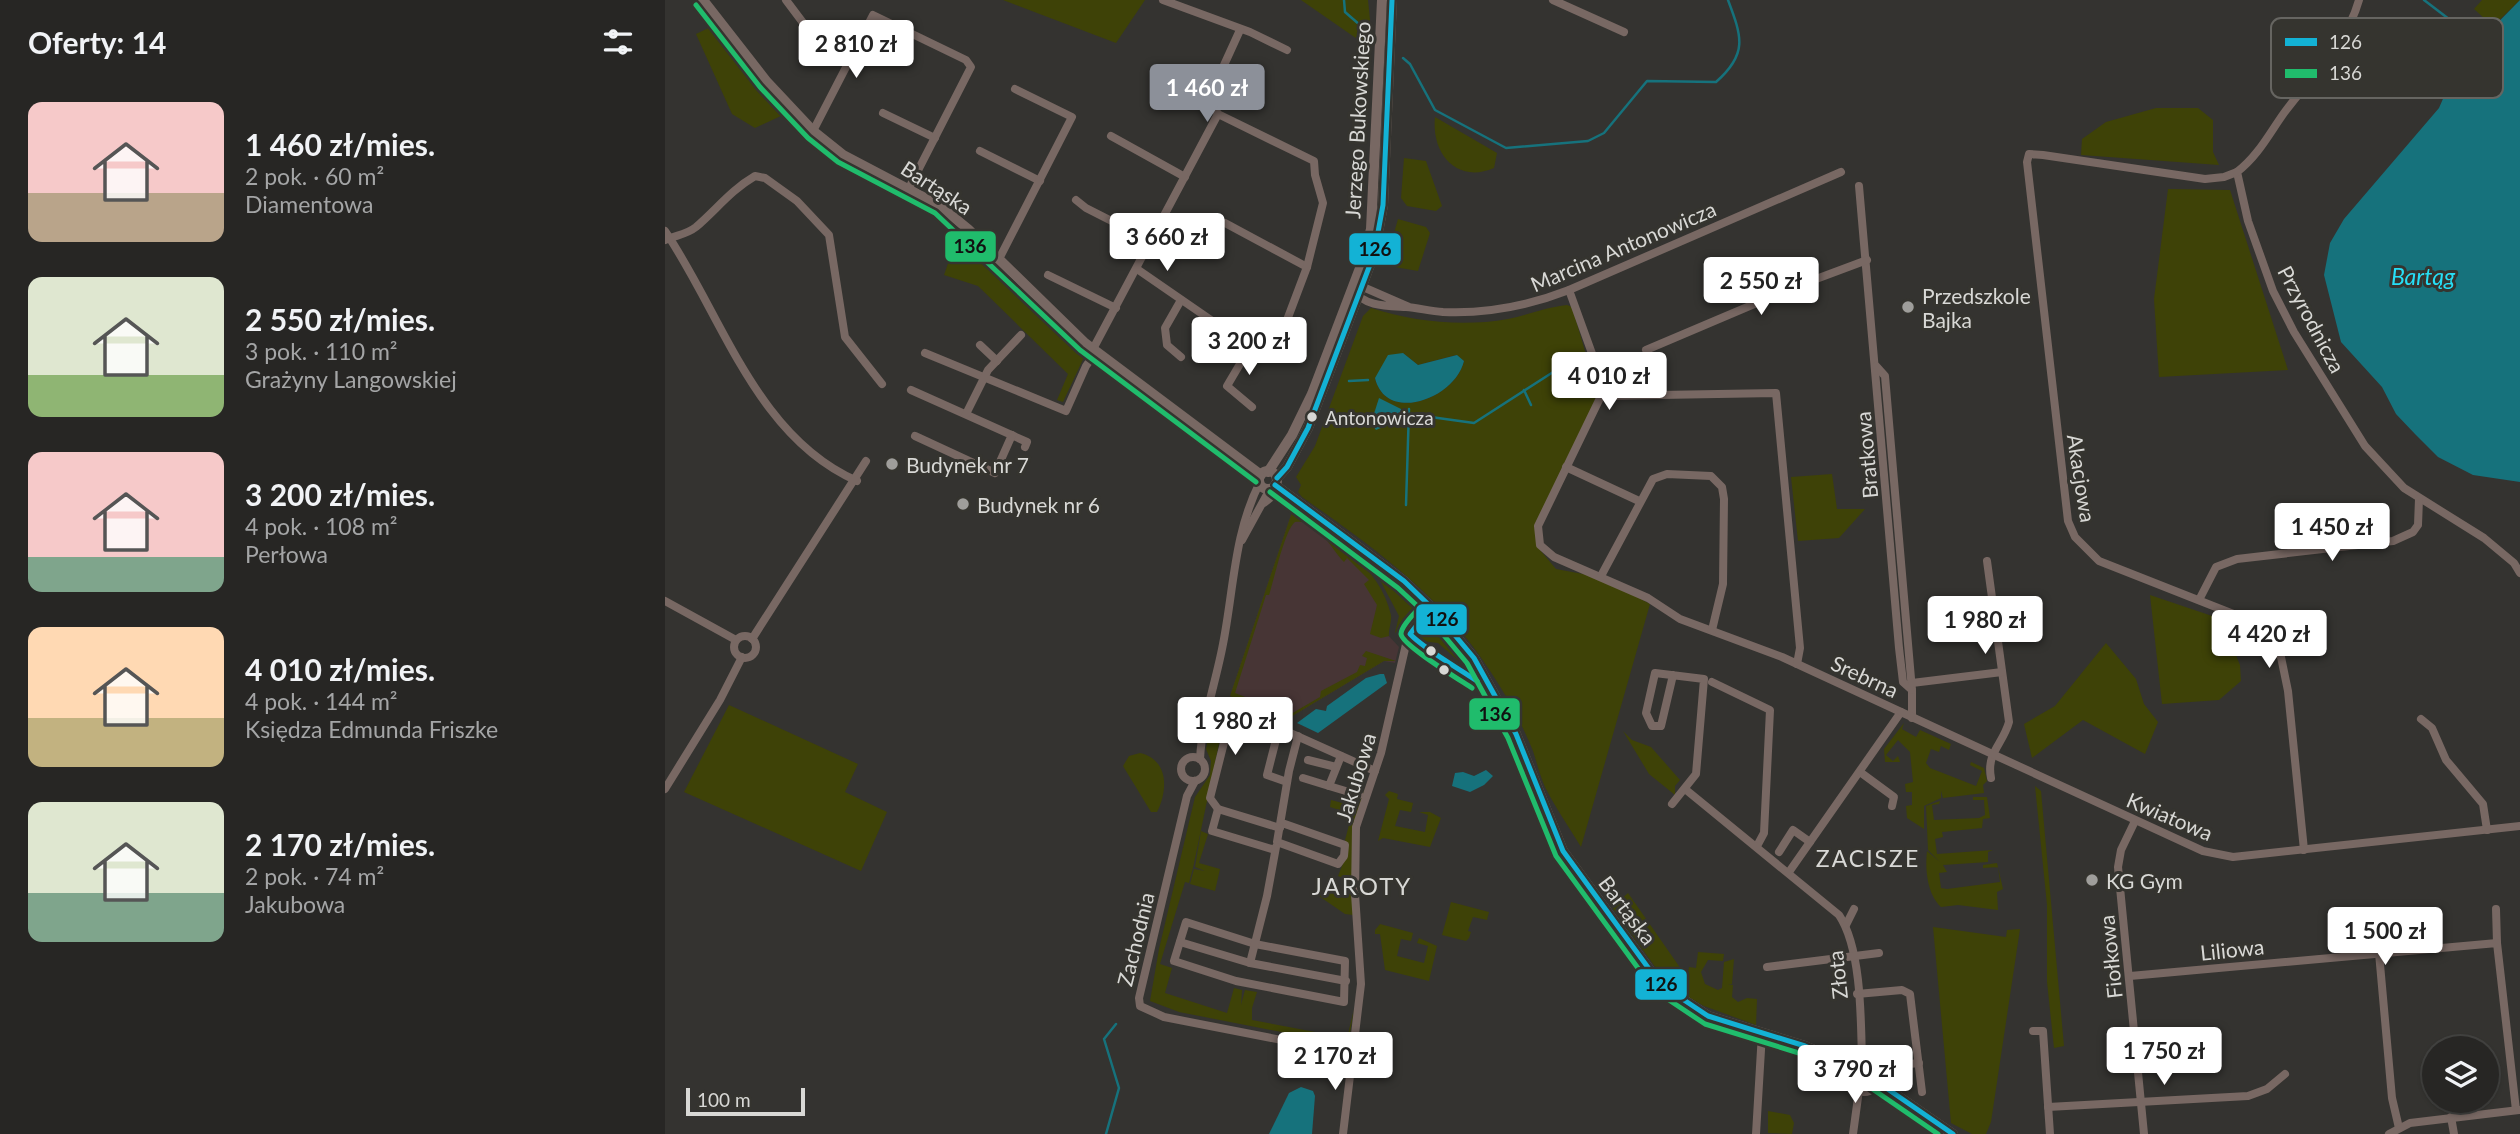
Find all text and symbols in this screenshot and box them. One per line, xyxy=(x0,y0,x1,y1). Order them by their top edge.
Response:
legend xyxy=(2271,18,2503,98)
pin: 2 810 zł xyxy=(784,20,928,80)
street label: Jerzego Bukowskiego xyxy=(1339,21,1375,219)
icon: filters xyxy=(599,23,637,61)
text: Oferty: 14 xyxy=(28,24,166,60)
text: 2 810 zł xyxy=(815,29,897,57)
text: 126 xyxy=(2329,30,2362,53)
text: 136 xyxy=(2329,61,2362,84)
pin: 1 460 zł xyxy=(1135,64,1279,124)
text: 1 460 zł xyxy=(1166,73,1248,101)
text: 1 460 zł/mies. xyxy=(245,126,435,162)
icon: home xyxy=(84,130,168,214)
street label: Bartąska xyxy=(897,155,977,219)
text: 2 pok. · 60 m² xyxy=(245,162,384,190)
text: Diamentowa xyxy=(245,190,373,218)
street label: Marcina Antonowicza xyxy=(1527,196,1719,296)
pin: 3 660 zł xyxy=(1095,214,1239,273)
text: 3 660 zł xyxy=(1126,222,1208,250)
line badge: 136 xyxy=(944,230,997,263)
line badge: 126 xyxy=(1348,232,1402,266)
text: 136 xyxy=(953,234,987,257)
text: 126 xyxy=(1358,237,1392,260)
pin: 2 550 zł xyxy=(1689,258,1833,317)
street label: Przyrodnicza xyxy=(2273,261,2351,377)
water label: Bartąg xyxy=(2391,262,2456,290)
text: 2 550 zł xyxy=(1720,266,1802,294)
place label: Przedszkole Bajka xyxy=(1922,283,2031,332)
marker: Przedszkole Bajka xyxy=(1900,299,1916,315)
text: 2 550 zł/mies. xyxy=(245,301,435,337)
icon: home xyxy=(84,305,168,389)
pin: 3 200 zł xyxy=(1177,318,1321,377)
text: 3 200 zł xyxy=(1208,326,1290,354)
text: 3 pok. · 110 m² xyxy=(245,337,398,365)
pin: 4 010 zł xyxy=(1537,352,1681,412)
text: 4 010 zł xyxy=(1568,361,1650,389)
text: Grażyny Langowskiej xyxy=(245,365,457,393)
place label: Antonowicza xyxy=(1325,406,1434,429)
marker: Antonowicza xyxy=(1305,410,1319,424)
street label: Bratkowa xyxy=(1850,410,1882,500)
street label: Akacjowa xyxy=(2063,432,2101,524)
place label: Budynek nr 7 xyxy=(906,452,1029,477)
marker: Budynek nr 7 xyxy=(884,456,900,472)
text: 3 200 zł/mies. xyxy=(245,476,435,512)
icon: home xyxy=(84,480,168,564)
place label: Budynek nr 6 xyxy=(977,492,1100,517)
marker: Budynek nr 6 xyxy=(955,496,971,512)
pin: 1 450 zł xyxy=(2260,504,2404,563)
text: 4 pok. · 108 m² xyxy=(245,512,398,540)
text: 1 450 zł xyxy=(2291,512,2373,540)
text: Perłowa xyxy=(245,540,328,568)
pin: 1 980 zł xyxy=(1913,596,2057,656)
line badge: 126 xyxy=(1415,603,1468,636)
text: 1 980 zł xyxy=(1944,605,2026,633)
text: 126 xyxy=(1425,607,1459,630)
pin: 4 420 zł xyxy=(2197,610,2341,670)
text: 4 420 zł xyxy=(2228,619,2310,647)
unlabelled marker xyxy=(1424,644,1438,658)
street label: Srebrna xyxy=(1828,650,1902,702)
text: 4 010 zł/mies. xyxy=(245,651,435,687)
icon: home xyxy=(84,655,168,739)
unlabelled marker xyxy=(1437,663,1451,677)
text: 4 pok. · 144 m² xyxy=(245,687,398,715)
line badge: 136 xyxy=(1468,697,1521,731)
pin: 1 980 zł xyxy=(1163,698,1307,757)
text: 136 xyxy=(1478,702,1512,725)
text: 1 980 zł xyxy=(1194,706,1276,734)
text: Księdza Edmunda Friszke xyxy=(245,715,498,743)
street label: Jakubowa xyxy=(1330,730,1380,824)
street label: Kwiatowa xyxy=(2123,787,2217,845)
text: 2 170 zł/mies. xyxy=(245,826,435,862)
icon: home xyxy=(84,830,168,914)
district label: ZACISZE xyxy=(1816,844,1920,872)
text: 2 pok. · 74 m² xyxy=(245,862,384,890)
place label: KG Gym xyxy=(2106,868,2183,893)
district label: JAROTY xyxy=(1312,871,1412,900)
street label: Bartąska xyxy=(1594,871,1662,949)
marker: KG Gym xyxy=(2084,872,2100,888)
text: Jakubowa xyxy=(245,890,345,918)
street label: Zachodnia xyxy=(1111,890,1159,988)
pin: 1 500 zł xyxy=(2313,908,2457,967)
street label: Fiołkowa xyxy=(2093,914,2127,1000)
text: 1 500 zł xyxy=(2344,916,2426,944)
street label: Liliowa xyxy=(2199,933,2265,965)
street label: Złota xyxy=(1822,949,1852,1001)
line badge: 126 xyxy=(1634,968,1688,1001)
text: 126 xyxy=(1644,972,1678,995)
pin: 1 750 zł xyxy=(2092,1028,2236,1087)
pin: 2 170 zł xyxy=(1263,1032,1407,1092)
text: 1 750 zł xyxy=(2123,1036,2205,1064)
map controls xyxy=(2422,1036,2499,1113)
button: layers xyxy=(2422,1036,2499,1113)
text: 2 170 zł xyxy=(1294,1041,1376,1069)
pin: 3 790 zł xyxy=(1783,1046,1927,1105)
text: 3 790 zł xyxy=(1814,1054,1896,1082)
scale bar xyxy=(686,1085,805,1117)
text: 100 m xyxy=(697,1088,751,1111)

